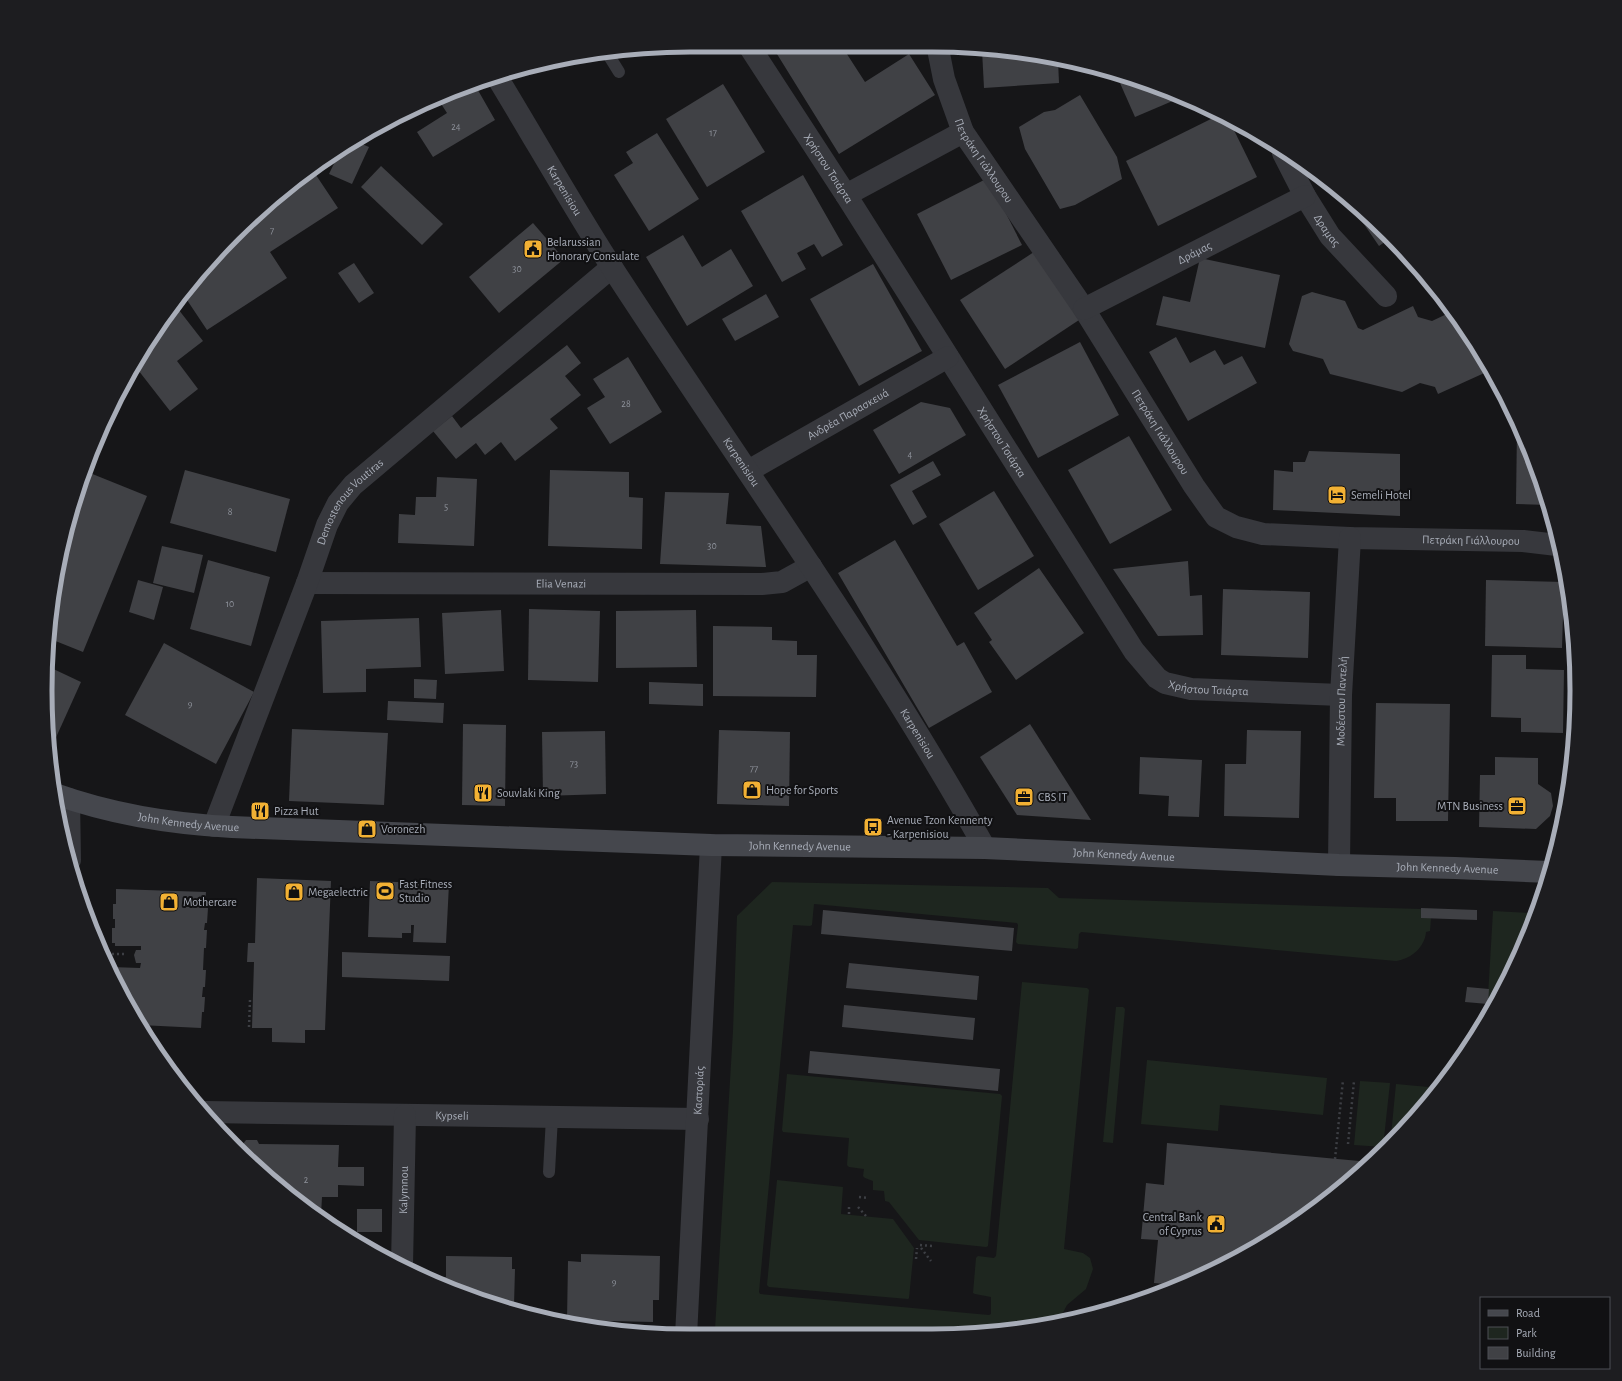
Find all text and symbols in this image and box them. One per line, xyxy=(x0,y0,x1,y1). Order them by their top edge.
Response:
street label: Πετράκη Γιάλλουρου xyxy=(953,117,1015,205)
house number: 24 xyxy=(451,122,461,132)
house number: 17 xyxy=(709,128,717,138)
street label: Χρήστου Τσιάρτα xyxy=(802,131,856,205)
street label: Karpenisiou xyxy=(545,163,584,218)
street label: Δραμας xyxy=(1312,212,1343,250)
house number: 7 xyxy=(270,226,274,236)
place label: Belarussian Honorary Consulate xyxy=(547,236,639,263)
public building icon: Belarussian Honorary Consulate xyxy=(522,238,544,260)
street label: Δράμας xyxy=(1175,239,1214,266)
house number: 30 xyxy=(512,264,522,274)
street label: Ανδρέα Παρασκευά xyxy=(805,386,891,442)
street label: Πετράκη Γιάλλουρου xyxy=(1129,387,1191,477)
house number: 28 xyxy=(621,399,631,409)
street label: Χρήστου Τσιάρτα xyxy=(975,405,1029,479)
street label: Karpenisiou xyxy=(721,435,762,488)
house number: 4 xyxy=(908,450,913,460)
street label: Demostenous Voutiras xyxy=(315,456,385,546)
hotel icon: Semeli Hotel xyxy=(1326,484,1348,506)
place label: Semeli Hotel xyxy=(1351,489,1411,501)
house number: 5 xyxy=(444,502,448,512)
house number: 8 xyxy=(228,507,233,517)
street label: Πετράκη Γιάλλουρου xyxy=(1422,533,1520,547)
house number: 30 xyxy=(707,541,717,551)
street label: Elia Venazi xyxy=(536,578,586,590)
house number: 10 xyxy=(226,599,234,609)
street label: Μοδέστου Παντελή xyxy=(1334,656,1349,746)
street label: Χρήστου Τσιάρτα xyxy=(1167,678,1249,697)
house number: 9 xyxy=(188,699,193,709)
street label: Karpenisiou xyxy=(898,707,937,761)
house number: 73 xyxy=(570,759,578,769)
house number: 77 xyxy=(750,764,758,774)
shop icon: Hope for Sports xyxy=(741,779,763,801)
restaurant icon: Souvlaki King xyxy=(472,782,494,804)
place label: Hope for Sports xyxy=(766,784,838,796)
office icon: CBS IT xyxy=(1013,786,1035,808)
place label: Souvlaki King xyxy=(497,787,560,799)
place label: CBS IT xyxy=(1038,791,1067,803)
office icon: MTN Business xyxy=(1506,795,1528,817)
restaurant icon: Pizza Hut xyxy=(249,800,271,822)
place label: MTN Business xyxy=(1437,800,1503,812)
place label: Pizza Hut xyxy=(274,805,319,817)
street label: John Kennedy Avenue xyxy=(137,810,239,833)
place label: Avenue Tzon Kennenty - Karpenisiou xyxy=(887,814,993,840)
bus stop icon: Avenue Tzon Kennenty - Karpenisiou xyxy=(862,816,884,838)
shop icon: Voronezh xyxy=(356,818,378,840)
place label: Voronezh xyxy=(381,823,426,835)
street label: John Kennedy Avenue xyxy=(749,839,851,853)
street label: John Kennedy Avenue xyxy=(1073,846,1175,863)
street label: John Kennedy Avenue xyxy=(1397,860,1499,876)
place label: Fast Fitness Studio xyxy=(399,878,452,904)
sports icon: Fast Fitness Studio xyxy=(374,880,396,902)
shop icon: Megaelectric xyxy=(283,881,305,903)
place label: Megaelectric xyxy=(308,886,368,898)
shop icon: Mothercare xyxy=(158,891,180,913)
place label: Mothercare xyxy=(183,896,237,908)
street label: Καστοριάς xyxy=(691,1065,707,1115)
street label: Kypseli xyxy=(435,1109,469,1122)
street label: Kalymnou xyxy=(397,1166,410,1214)
house number: 2 xyxy=(304,1175,309,1185)
place label: Central Bank of Cyprus xyxy=(1143,1211,1203,1238)
public building icon: Central Bank of Cyprus xyxy=(1205,1213,1227,1235)
house number: 9 xyxy=(612,1277,617,1287)
legend xyxy=(1480,1297,1610,1369)
text: Road xyxy=(1516,1307,1540,1319)
text: Park xyxy=(1516,1327,1537,1339)
text: Building xyxy=(1516,1347,1556,1359)

